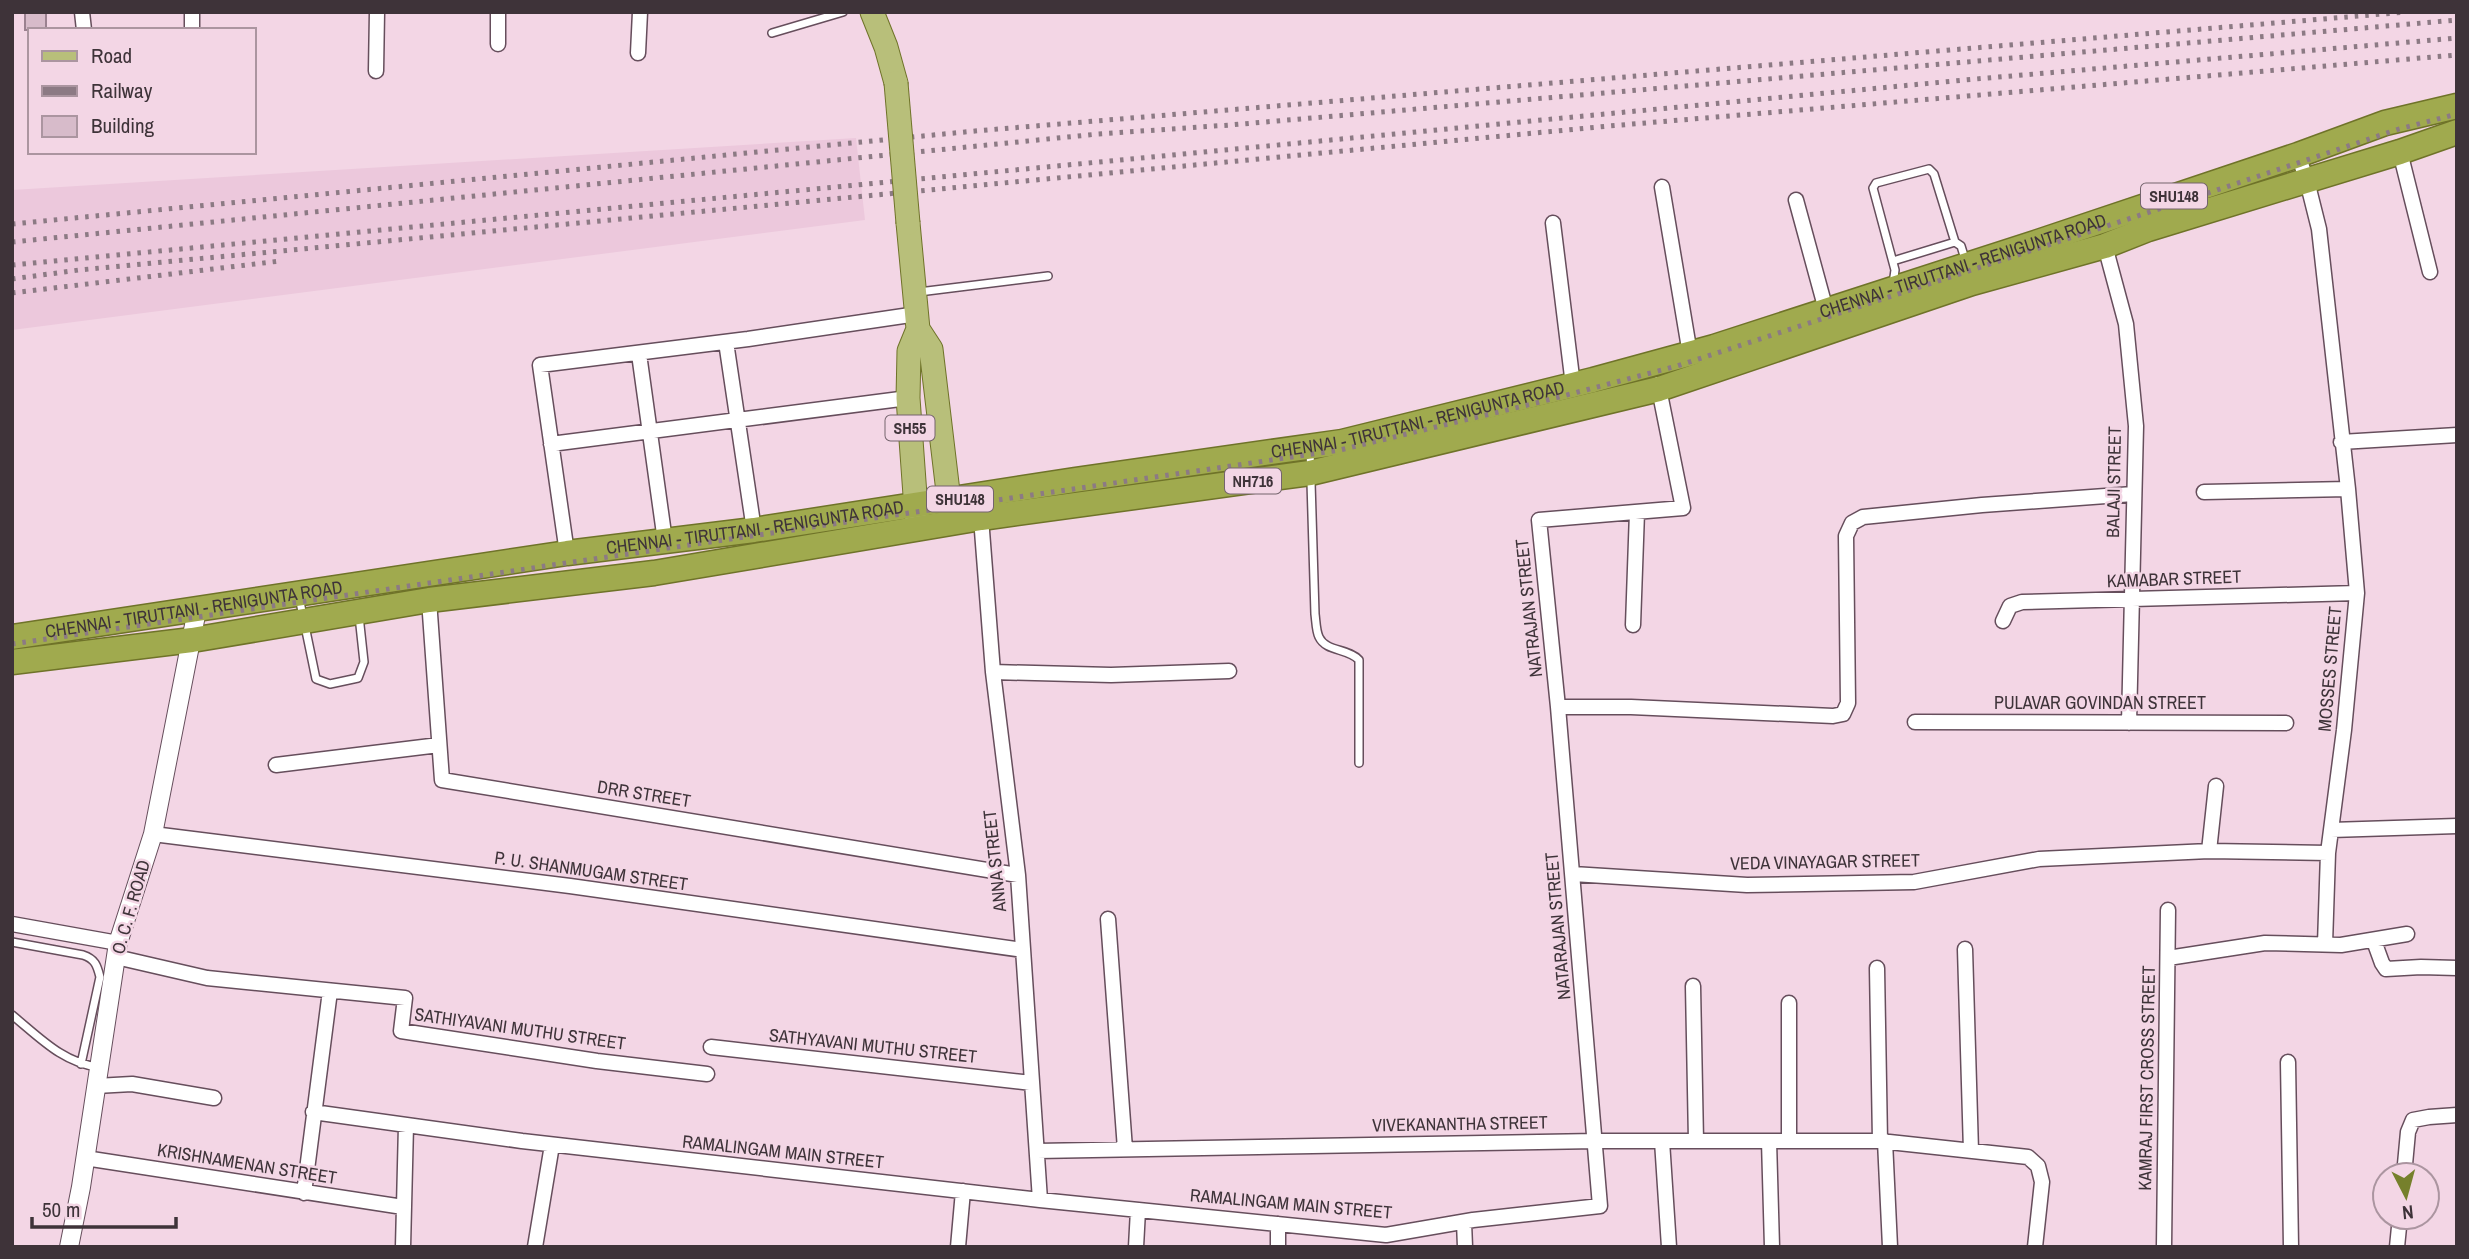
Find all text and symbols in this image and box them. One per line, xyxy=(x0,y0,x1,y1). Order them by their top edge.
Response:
legend xyxy=(28,28,256,154)
text: Road xyxy=(91,41,132,70)
text: Railway xyxy=(91,76,153,105)
text: Building xyxy=(91,111,155,140)
road number: SHU148 xyxy=(2141,184,2207,208)
street label: CHENNAI - TIRUTTANI - RENIGUNTA ROAD xyxy=(1816,207,2109,324)
street label: CHENNAI - TIRUTTANI - RENIGUNTA ROAD xyxy=(1269,374,1567,464)
road number: SH55 xyxy=(886,416,934,440)
street label: BALAJI STREET xyxy=(2100,426,2127,538)
road number: NH716 xyxy=(1225,468,1281,494)
road number: SHU148 xyxy=(927,486,993,512)
street label: CHENNAI - TIRUTTANI - RENIGUNTA ROAD xyxy=(605,494,906,560)
street label: NATRAJAN STREET xyxy=(1509,538,1548,679)
street label: KAMABAR STREET xyxy=(2106,564,2242,593)
street label: CHENNAI - TIRUTTANI - RENIGUNTA ROAD xyxy=(43,574,344,644)
street label: MOSSES STREET xyxy=(2312,605,2347,733)
street label: PULAVAR GOVINDAN STREET xyxy=(1994,690,2206,715)
street label: DRR STREET xyxy=(596,774,693,813)
street label: ANNA STREET xyxy=(977,809,1012,914)
street label: P. U. SHANMUGAM STREET xyxy=(493,845,689,896)
street label: VEDA VINAYAGAR STREET xyxy=(1730,847,1920,876)
street label: NATARAJAN STREET xyxy=(1539,851,1576,1001)
street label: O. C. F. ROAD xyxy=(105,857,156,957)
street label: KAMRAJ FIRST CROSS STREET xyxy=(2132,965,2161,1191)
street label: SATHIYAVANI MUTHU STREET xyxy=(413,1001,627,1056)
street label: SATHYAVANI MUTHU STREET xyxy=(768,1022,978,1069)
street label: VIVEKANANTHA STREET xyxy=(1372,1109,1548,1138)
street label: RAMALINGAM MAIN STREET xyxy=(681,1128,885,1175)
street label: KRISHNAMENAN STREET xyxy=(156,1137,339,1190)
north arrow xyxy=(2371,1161,2441,1231)
street label: RAMALINGAM MAIN STREET xyxy=(1189,1182,1393,1225)
scale bar xyxy=(32,1186,175,1230)
text: 50 m xyxy=(42,1195,80,1224)
text: N xyxy=(2401,1199,2415,1226)

